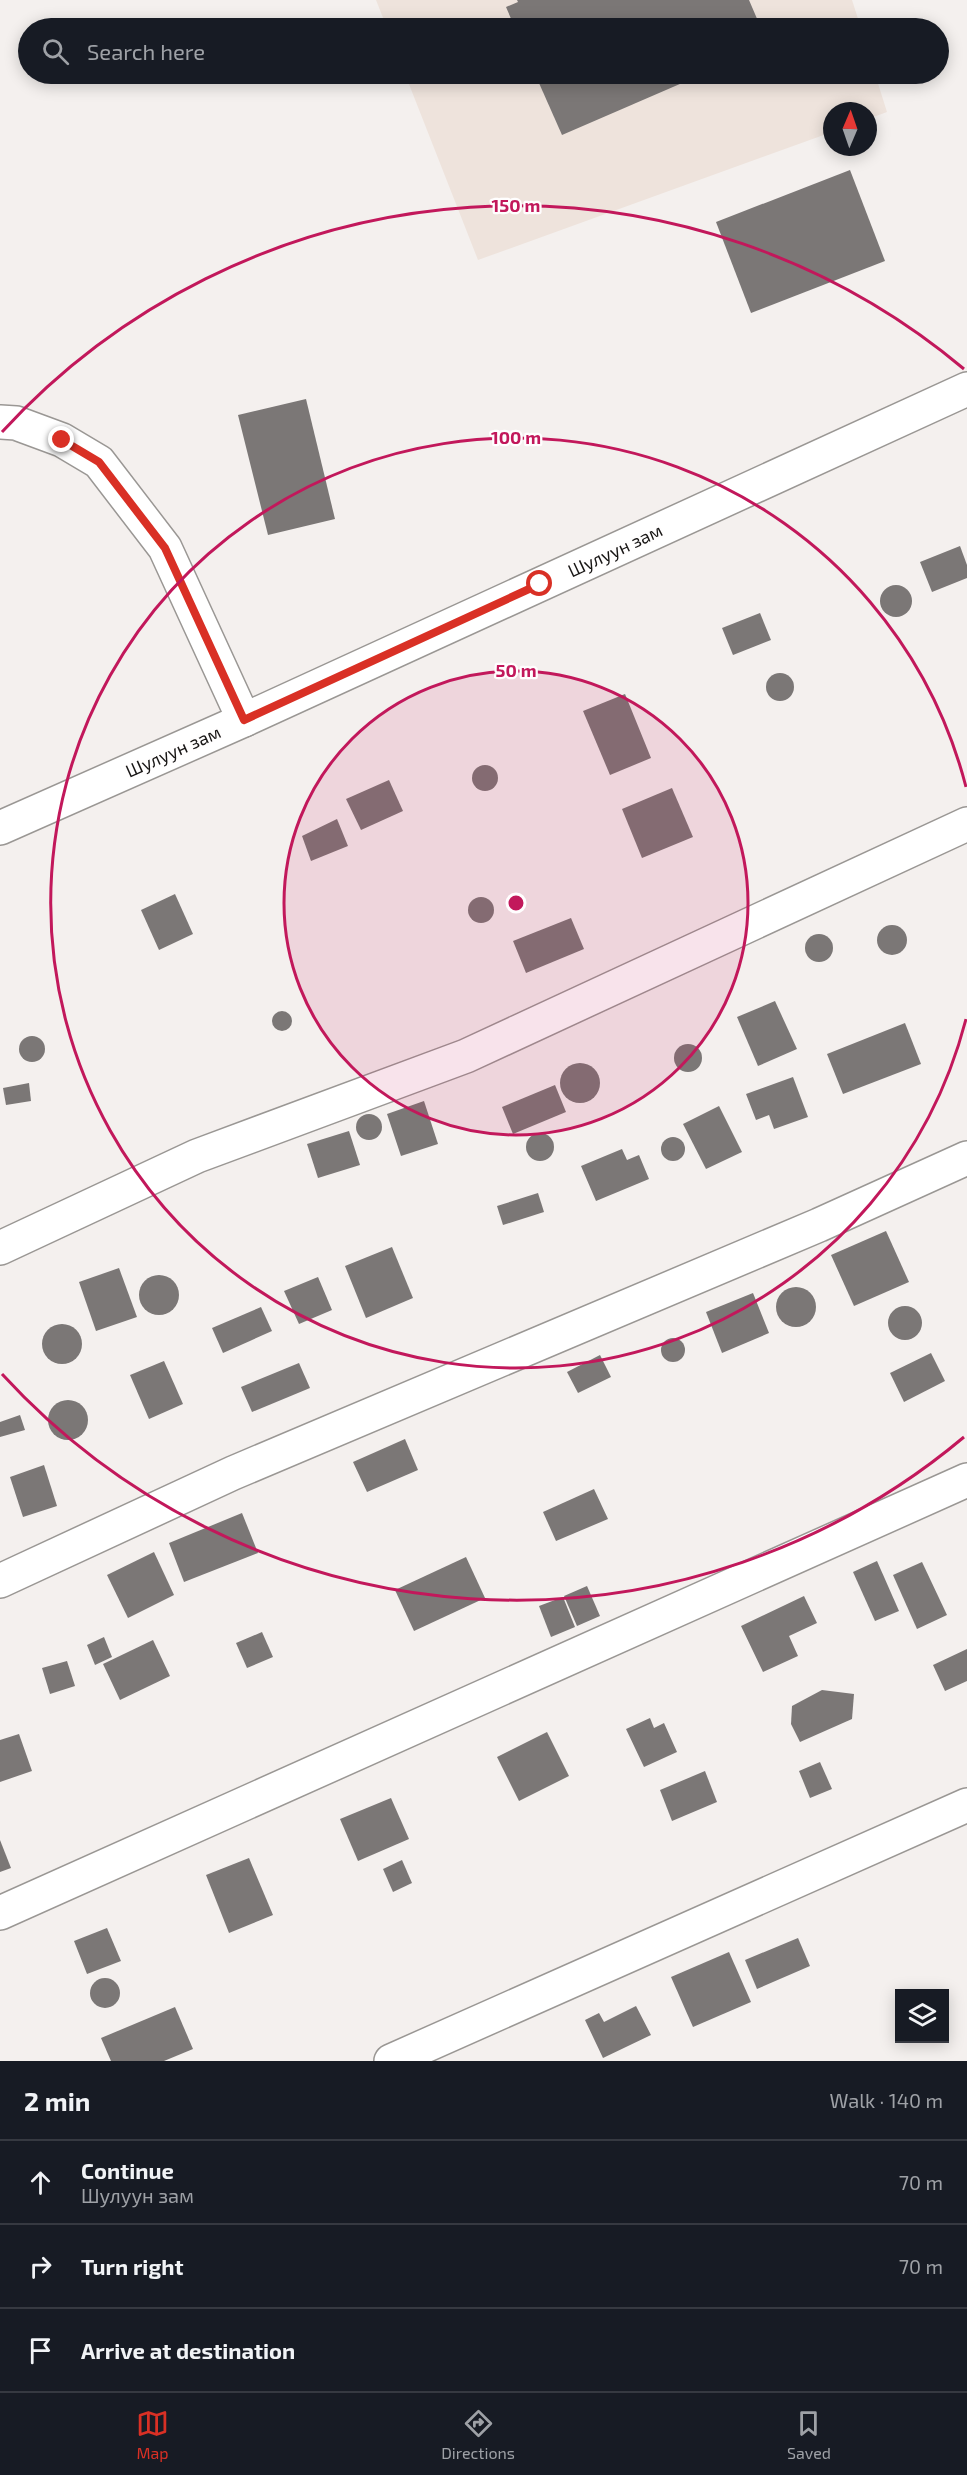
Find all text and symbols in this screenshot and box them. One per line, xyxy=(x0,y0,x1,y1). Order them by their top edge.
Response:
search box xyxy=(18,18,949,84)
icon: search xyxy=(39,35,72,68)
text: Search here xyxy=(87,38,205,64)
north arrow xyxy=(823,102,877,156)
text: 150 m xyxy=(492,194,540,216)
route end xyxy=(48,426,74,452)
text: 100 m xyxy=(491,426,541,448)
street label: Шулуун зам xyxy=(564,519,666,581)
route start xyxy=(526,570,552,596)
text: 50 m xyxy=(495,659,537,681)
street label: Шулуун зам xyxy=(122,720,224,782)
centre of rings xyxy=(506,893,526,913)
map controls xyxy=(895,1989,949,2043)
button: layers xyxy=(895,1989,949,2043)
text: 2 min xyxy=(24,2085,90,2116)
text: Walk · 140 m xyxy=(829,2088,943,2112)
text: Continue xyxy=(81,2157,174,2183)
icon: ahead xyxy=(24,2166,57,2199)
text: 70 m xyxy=(899,2170,943,2194)
text: Шулуун зам xyxy=(81,2183,194,2207)
icon: right xyxy=(24,2250,57,2283)
text: Turn right xyxy=(81,2253,183,2279)
text: 70 m xyxy=(899,2254,943,2278)
icon: arrive xyxy=(24,2334,57,2367)
text: Arrive at destination xyxy=(81,2337,295,2363)
tab: Map xyxy=(136,2407,169,2462)
tab: Directions xyxy=(441,2407,515,2462)
tab: Saved xyxy=(787,2407,831,2462)

